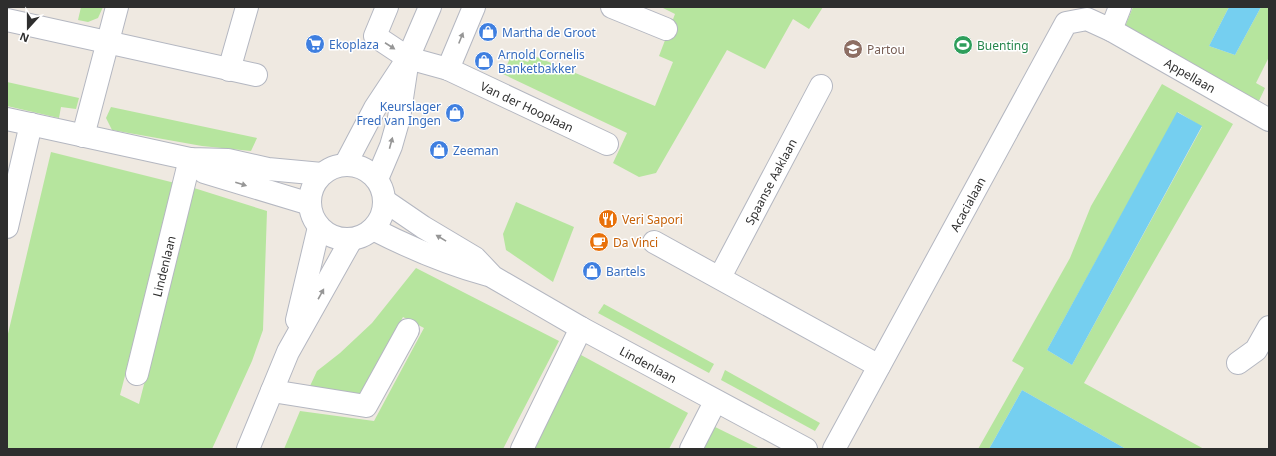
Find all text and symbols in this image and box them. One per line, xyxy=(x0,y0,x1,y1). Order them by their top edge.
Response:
north arrow xyxy=(8,8,48,48)
shop icon: Martha de Groot xyxy=(477,21,499,43)
place label: Martha de Groot xyxy=(502,24,596,41)
text: N xyxy=(17,29,31,46)
supermarket icon: Ekoplaza xyxy=(304,33,326,55)
one-way arrow xyxy=(458,33,464,44)
sports icon: Buenting xyxy=(952,34,974,56)
place label: Ekoplaza xyxy=(329,36,379,53)
place label: Buenting xyxy=(977,37,1029,54)
school or university icon: Partou xyxy=(842,38,864,60)
place label: Partou xyxy=(867,41,905,58)
one-way arrow xyxy=(385,42,396,50)
place label: Arnold Cornelis Banketbakker xyxy=(498,46,585,77)
shop icon: Arnold Cornelis Banketbakker xyxy=(473,50,495,72)
street label: Appellaan xyxy=(1162,54,1219,96)
street label: Van der Hooplaan xyxy=(478,77,577,136)
place label: Keurslager Fred van Ingen xyxy=(356,98,441,129)
shop icon: Keurslager Fred van Ingen xyxy=(444,102,466,124)
street label: Spaanse Aaklaan xyxy=(741,135,800,228)
one-way arrow xyxy=(388,137,394,149)
shop icon: Zeeman xyxy=(428,139,450,161)
place label: Zeeman xyxy=(453,142,499,159)
street label: Acacialaan xyxy=(946,174,989,234)
one-way arrow xyxy=(235,181,247,187)
restaurant icon: Veri Sapori xyxy=(597,208,619,230)
place label: Veri Sapori xyxy=(622,211,683,228)
cafe icon: Da Vinci xyxy=(588,231,610,253)
street label: Lindenlaan xyxy=(148,234,179,299)
place label: Da Vinci xyxy=(613,234,658,251)
one-way arrow xyxy=(435,235,447,242)
shop icon: Bartels xyxy=(581,260,603,282)
place label: Bartels xyxy=(606,263,646,280)
one-way arrow xyxy=(317,288,324,300)
street label: Lindenlaan xyxy=(617,342,680,387)

